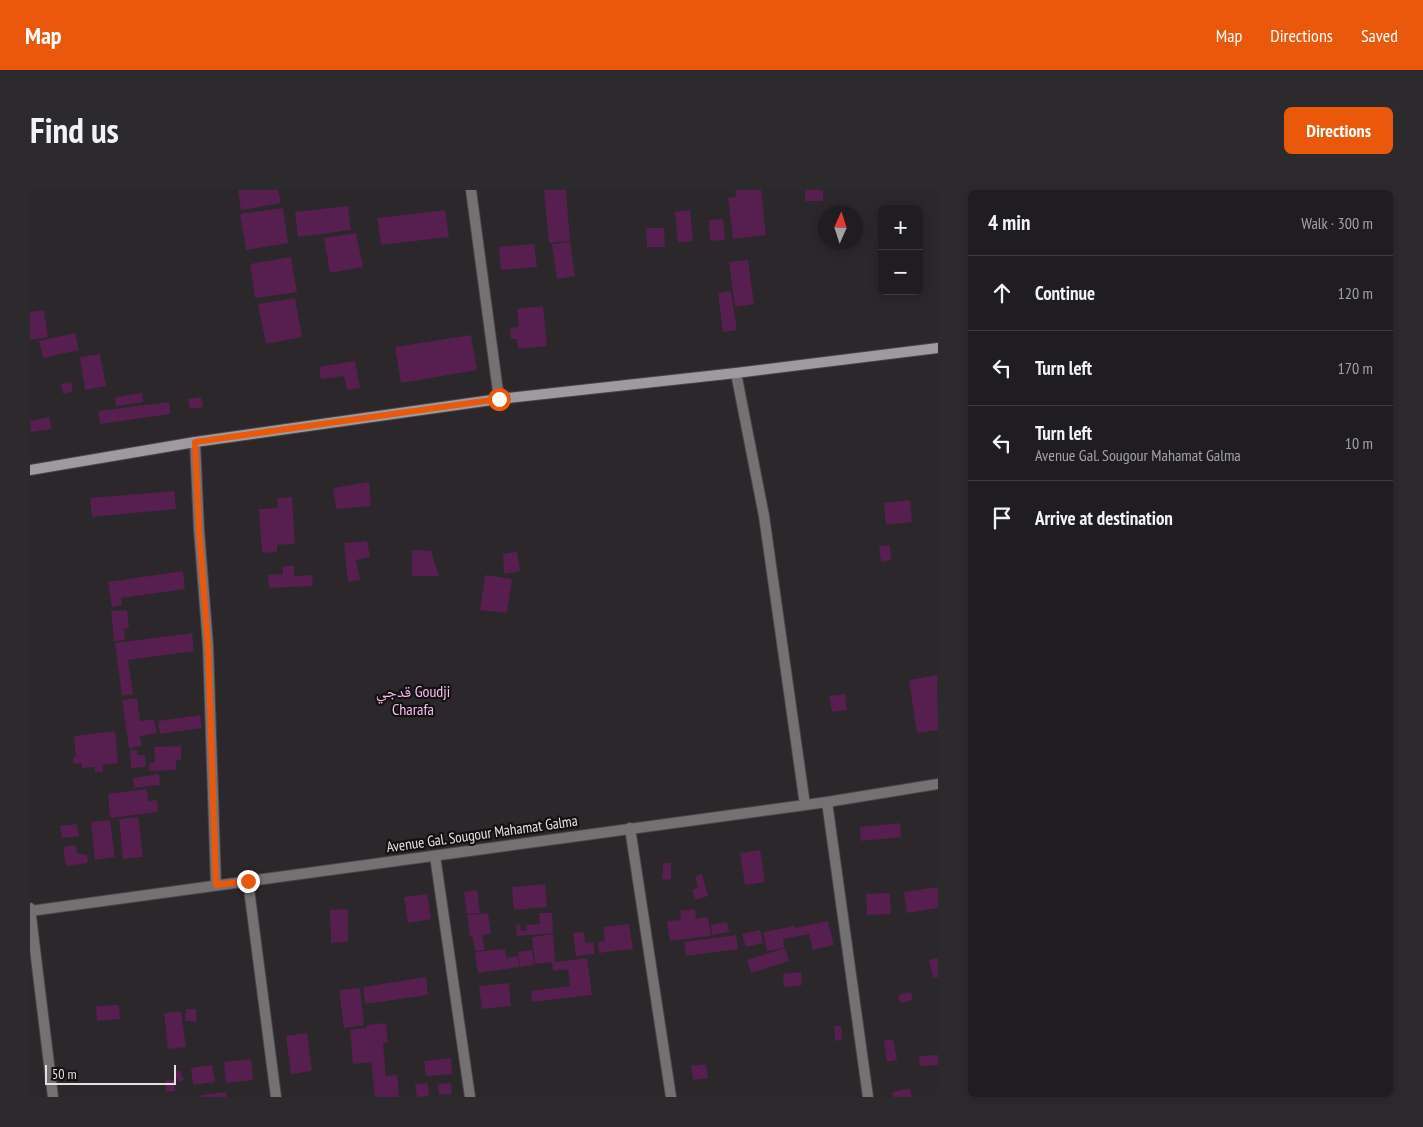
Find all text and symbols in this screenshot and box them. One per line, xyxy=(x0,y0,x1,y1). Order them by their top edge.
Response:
text: Map xyxy=(25,20,62,51)
text: Map xyxy=(1216,24,1242,47)
text: Directions xyxy=(1270,24,1333,47)
text: Saved xyxy=(1361,24,1398,47)
text: Find us xyxy=(30,107,119,153)
button: Directions xyxy=(1284,107,1393,154)
north arrow xyxy=(818,205,863,250)
map controls xyxy=(878,205,923,295)
button: + xyxy=(878,205,923,250)
text: 4 min xyxy=(988,209,1030,236)
text: Walk · 300 m xyxy=(1301,213,1373,233)
button: − xyxy=(878,250,923,295)
icon: ahead xyxy=(988,279,1016,307)
text: Continue xyxy=(1035,281,1095,305)
text: 120 m xyxy=(1338,283,1373,303)
icon: left xyxy=(988,354,1016,382)
text: Turn left xyxy=(1035,356,1092,380)
text: 170 m xyxy=(1338,358,1373,378)
route start xyxy=(488,388,511,411)
text: Turn left xyxy=(1035,421,1092,445)
icon: left xyxy=(988,429,1016,457)
text: 10 m xyxy=(1345,433,1373,453)
text: Avenue Gal. Sougour Mahamat Galma xyxy=(1035,445,1241,465)
icon: arrive xyxy=(988,504,1016,532)
text: Arrive at destination xyxy=(1035,506,1173,530)
district label: قدجي Goudji Charafa xyxy=(376,681,450,719)
street label: Avenue Gal. Sougour Mahamat Galma xyxy=(385,811,579,856)
route end xyxy=(237,870,260,893)
scale bar xyxy=(45,1062,176,1085)
text: 50 m xyxy=(52,1065,77,1083)

